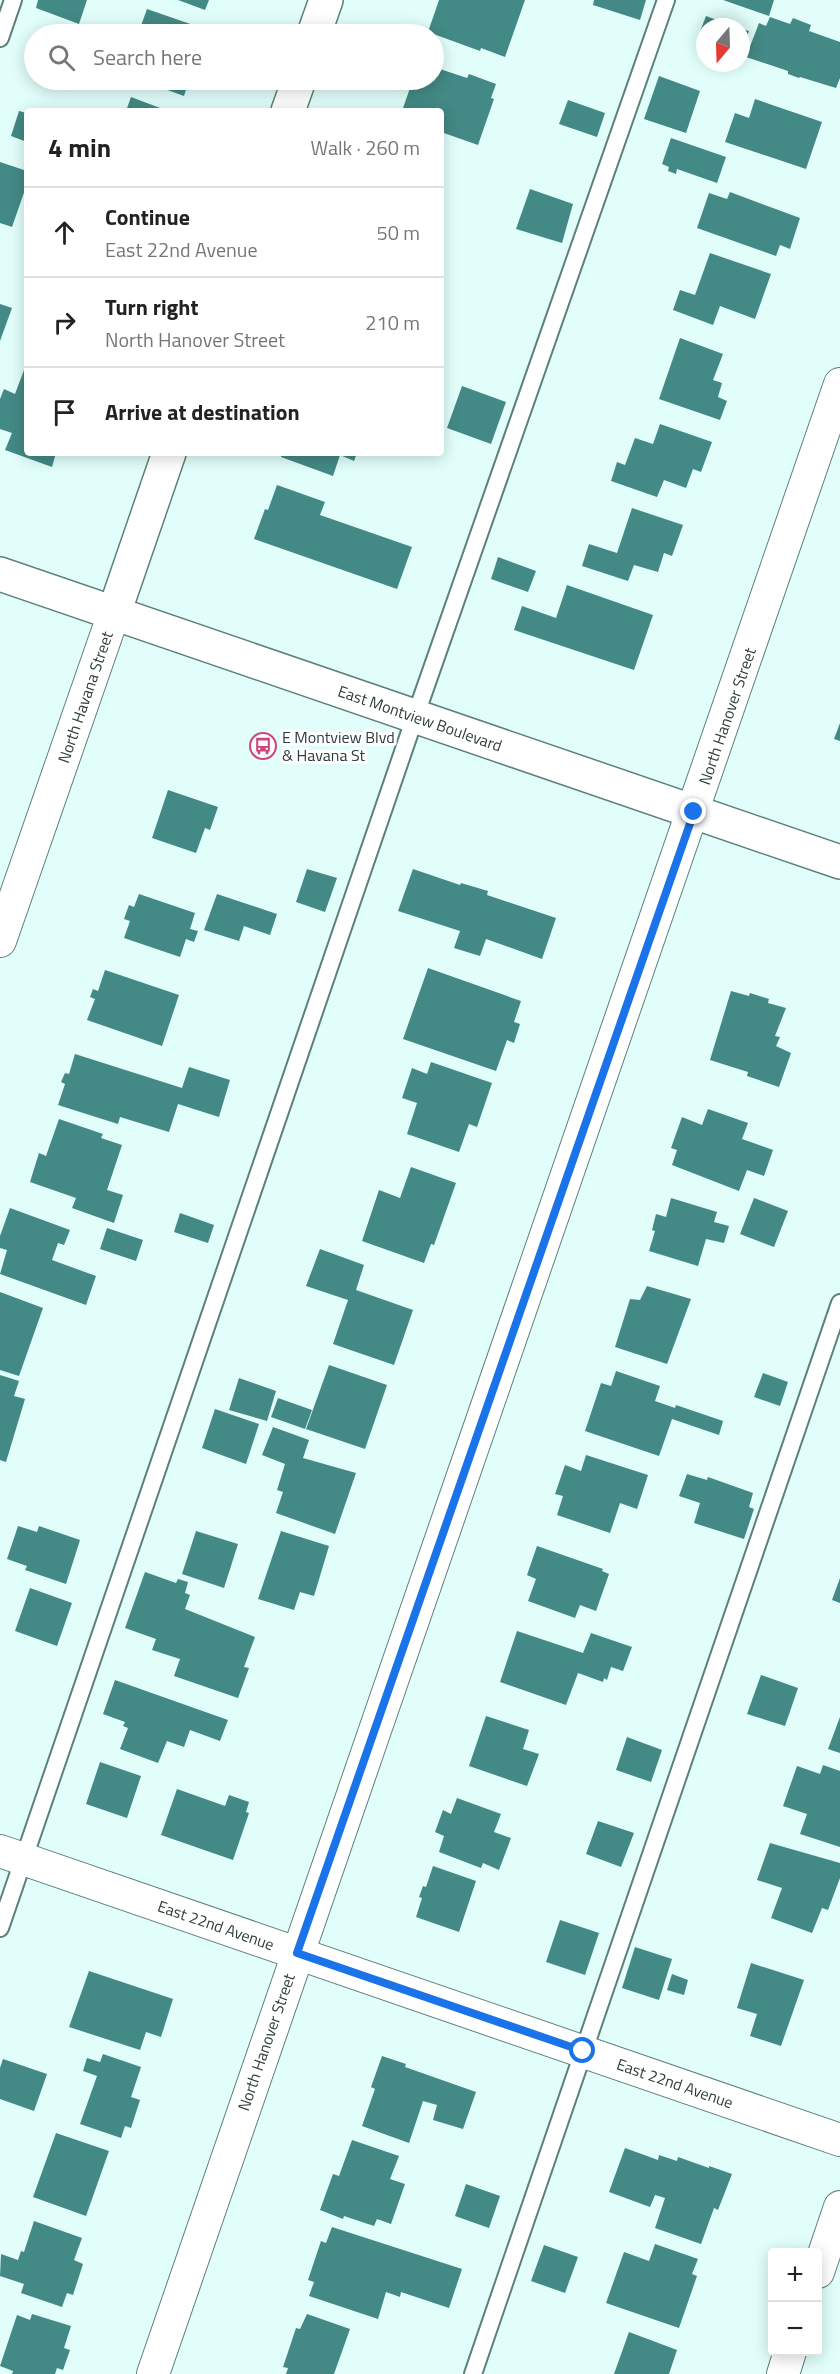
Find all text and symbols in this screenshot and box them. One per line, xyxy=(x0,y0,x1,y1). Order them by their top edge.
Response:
north arrow xyxy=(696,18,750,72)
search box xyxy=(24,24,444,90)
text: Search here xyxy=(93,40,202,74)
icon: search xyxy=(45,41,78,74)
text: 4 min xyxy=(48,128,111,167)
text: Walk · 260 m xyxy=(311,132,420,163)
text: Continue xyxy=(105,200,190,234)
icon: ahead xyxy=(48,216,81,249)
text: 50 m xyxy=(376,217,420,248)
text: East 22nd Avenue xyxy=(105,234,257,265)
text: Turn right xyxy=(105,290,199,324)
icon: right xyxy=(48,306,81,339)
text: 210 m xyxy=(365,307,420,338)
text: North Hanover Street xyxy=(105,324,285,355)
text: Arrive at destination xyxy=(105,395,300,429)
icon: arrive xyxy=(48,396,81,429)
street label: North Havana Street xyxy=(51,627,119,766)
street label: North Hanover Street xyxy=(692,644,762,788)
street label: East Montview Boulevard xyxy=(335,679,505,757)
place label: E Montview Blvd & Havana St xyxy=(282,725,395,767)
bus stop icon: E Montview Blvd & Havana St xyxy=(248,731,278,761)
route end xyxy=(680,798,706,824)
street label: East 22nd Avenue xyxy=(154,1894,278,1956)
street label: North Hanover Street xyxy=(231,1970,301,2114)
route start xyxy=(569,2037,595,2063)
street label: East 22nd Avenue xyxy=(613,2052,737,2114)
map controls xyxy=(768,2248,822,2356)
button: + xyxy=(768,2248,822,2302)
button: − xyxy=(768,2302,822,2356)

